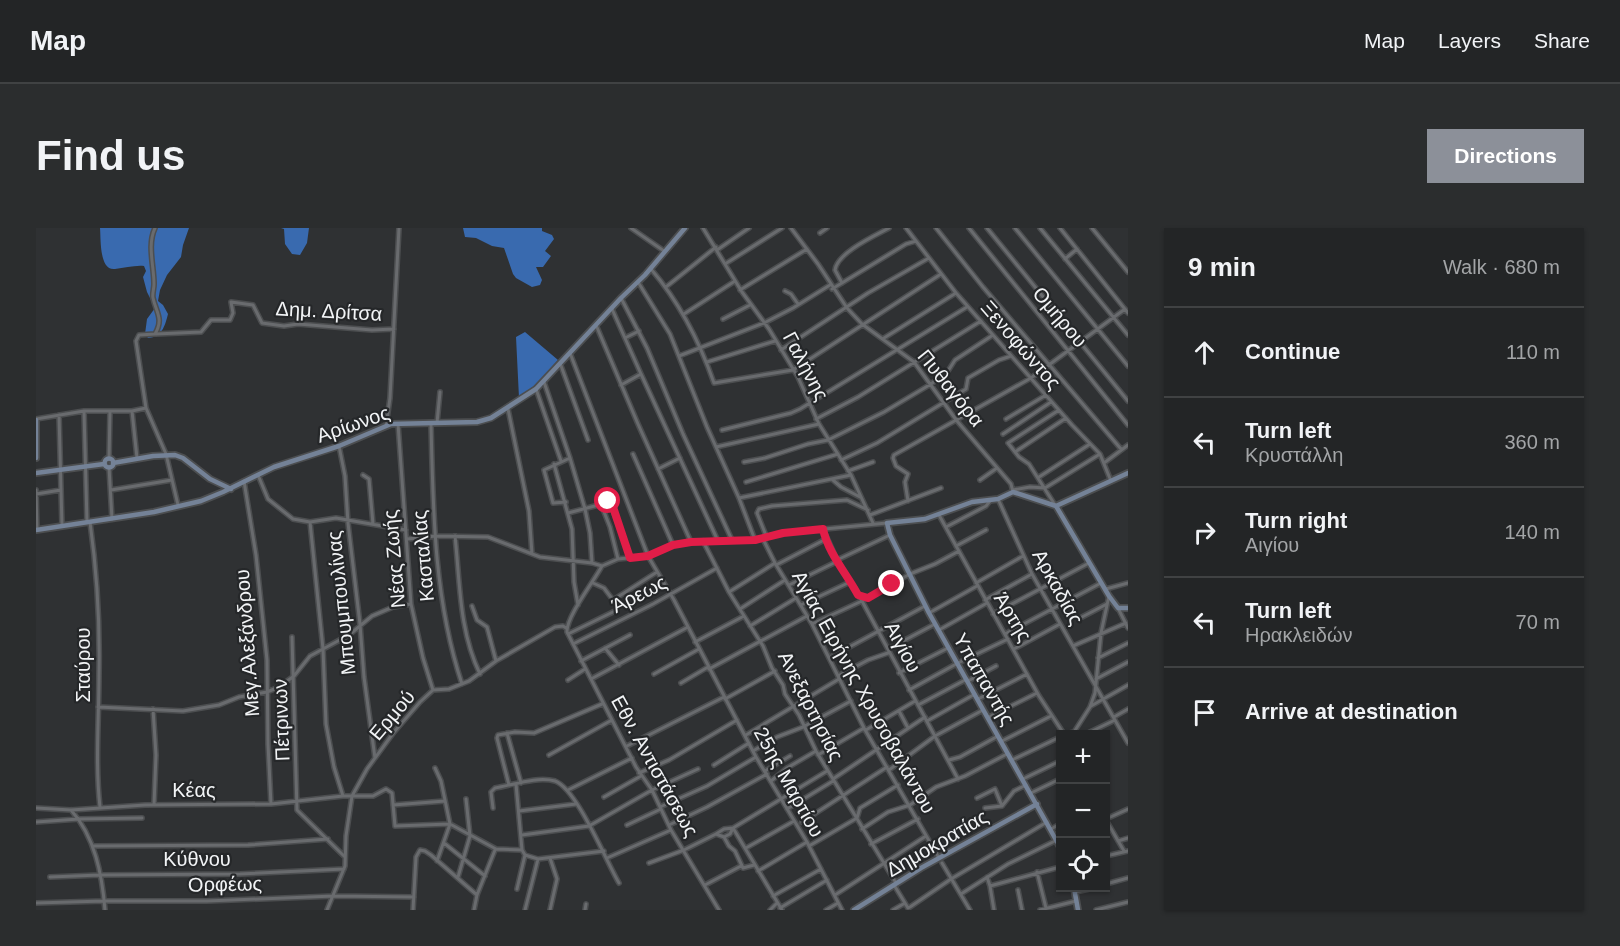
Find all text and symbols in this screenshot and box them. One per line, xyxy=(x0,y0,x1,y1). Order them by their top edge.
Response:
text: Map xyxy=(30,25,86,56)
text: Map xyxy=(1364,29,1405,52)
text: Layers xyxy=(1438,29,1501,52)
text: Share xyxy=(1534,29,1590,52)
button: Directions xyxy=(1427,129,1584,183)
text: Find us xyxy=(36,132,185,179)
text: 9 min xyxy=(1188,252,1256,282)
text: Walk · 680 m xyxy=(1443,256,1560,278)
street label: Ομήρου xyxy=(1029,282,1091,352)
street label: Ξενοφώντος xyxy=(977,296,1066,394)
street label: Δημ. Δρίτσα xyxy=(275,297,383,325)
street label: Γαλήνης xyxy=(779,328,833,404)
icon: ahead xyxy=(1188,336,1221,369)
text: Continue xyxy=(1245,339,1340,364)
text: 110 m xyxy=(1506,341,1560,363)
street label: Πυθαγόρα xyxy=(913,345,989,431)
street label: Αρίωνος xyxy=(314,401,393,447)
text: Turn left xyxy=(1245,418,1331,443)
icon: left xyxy=(1188,426,1221,459)
text: 360 m xyxy=(1504,431,1560,453)
text: Κρυστάλλη xyxy=(1245,444,1343,466)
route start xyxy=(594,487,620,513)
text: Turn right xyxy=(1245,508,1347,533)
street label: Νέας Ζωής xyxy=(379,509,409,609)
street label: Κασταλίας xyxy=(408,509,438,603)
icon: right xyxy=(1188,516,1221,549)
text: 140 m xyxy=(1504,521,1560,543)
street label: Μπουμπουλίνας xyxy=(322,529,360,676)
text: Αιγίου xyxy=(1245,534,1299,556)
street label: Αρκαδίας xyxy=(1028,545,1088,629)
street label: Αγίας Ειρήνης Χρυσοβαλάντου xyxy=(788,567,940,817)
street label: Μεγ.Αλεξάνδρου xyxy=(231,568,263,718)
route end xyxy=(878,570,904,596)
street label: Άρεως xyxy=(608,571,671,617)
street label: Άρτης xyxy=(990,589,1036,646)
text: Turn left xyxy=(1245,598,1331,623)
icon: left xyxy=(1188,606,1221,639)
text: 70 m xyxy=(1516,611,1560,633)
street label: Αιγίου xyxy=(881,618,925,676)
text: Ηρακλειδών xyxy=(1245,624,1353,646)
street label: Σταύρου xyxy=(72,628,94,702)
street label: Υπαπαντής xyxy=(949,629,1019,729)
street label: Ανεξαρτησίας xyxy=(774,648,848,765)
street label: Πέτρινων xyxy=(269,678,293,762)
street label: Ερμού xyxy=(365,686,419,744)
street label: Εθν. Αντιστάσεως xyxy=(607,692,703,841)
icon: arrive xyxy=(1188,696,1221,729)
text: Arrive at destination xyxy=(1245,699,1458,724)
street label: 25ης Μαρτίου xyxy=(750,723,828,841)
map controls xyxy=(1056,730,1110,892)
button: + xyxy=(1056,730,1110,784)
street label: Κέας xyxy=(172,779,216,801)
button: − xyxy=(1056,784,1110,838)
street label: Δημοκρατίας xyxy=(882,805,992,881)
button: locate xyxy=(1056,838,1110,892)
street label: Κύθνου xyxy=(163,848,231,870)
street label: Ορφέως xyxy=(188,872,263,896)

